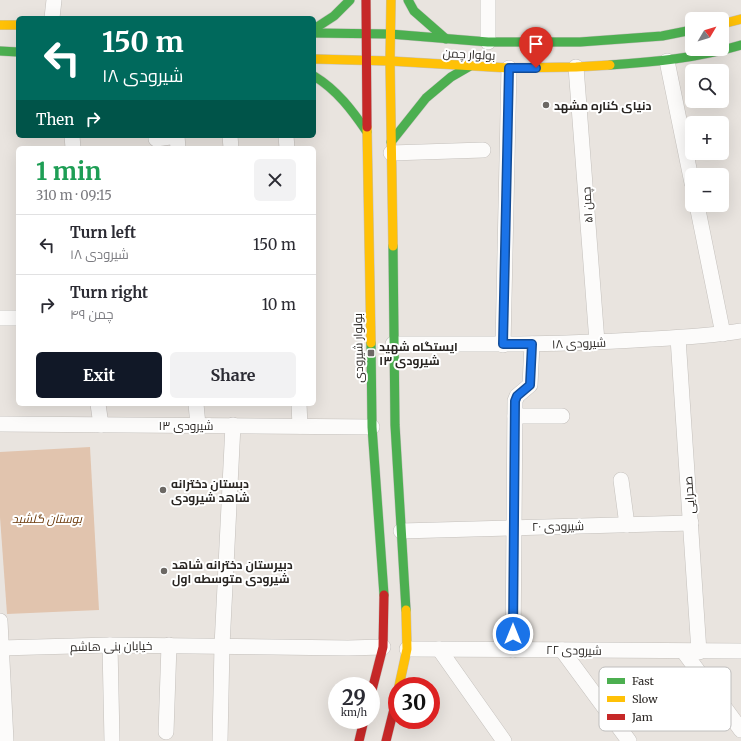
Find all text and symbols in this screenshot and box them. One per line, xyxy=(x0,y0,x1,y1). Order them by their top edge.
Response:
north arrow xyxy=(685,12,729,56)
map controls xyxy=(685,12,729,212)
text: 150 m xyxy=(102,24,184,60)
pin xyxy=(519,27,553,68)
icon: left xyxy=(36,32,88,84)
icon: arrive xyxy=(525,33,547,55)
street label: بولوار چمن xyxy=(442,45,496,65)
text: شیرودی ۱۸ xyxy=(102,64,183,87)
button: search xyxy=(685,64,729,108)
place label: دنیای کناره مشهد xyxy=(554,98,652,114)
marker: دنیای کناره مشهد xyxy=(541,100,551,110)
icon: right xyxy=(82,108,104,130)
text: Then xyxy=(36,110,74,129)
button: + xyxy=(685,116,729,160)
text: 1 min xyxy=(36,156,101,187)
button: close xyxy=(254,159,296,201)
button: − xyxy=(685,168,729,212)
street label: چمن ۵۱ xyxy=(578,186,598,224)
text: 310 m · 09:15 xyxy=(36,187,112,204)
text: Turn left xyxy=(70,223,136,242)
icon: left xyxy=(36,234,58,256)
text: 150 m xyxy=(253,235,296,254)
text: شیرودی ۱۸ xyxy=(70,246,129,263)
text: Turn right xyxy=(70,283,148,302)
icon: right xyxy=(36,294,58,316)
text: 10 m xyxy=(262,295,296,314)
text: چمن ۴۹ xyxy=(70,306,114,323)
street label: بولوار شیرودی xyxy=(350,313,366,383)
street label: شیرودی ۱۸ xyxy=(552,335,606,351)
place label: ایستگاه شهید شیرودی ۱۳ xyxy=(379,339,458,369)
marker: ایستگاه شهید شیرودی ۱۳ xyxy=(366,348,376,358)
button: Exit xyxy=(36,352,162,398)
button: Share xyxy=(170,352,296,398)
street label: شیرودی ۱۳ xyxy=(159,418,213,433)
place label: دبستان دخترانه شاهد شیرودی xyxy=(171,476,250,506)
street label: صحرایی xyxy=(680,476,698,514)
marker: دبستان دخترانه شاهد شیرودی xyxy=(158,485,168,495)
park label: بوستان گلشید xyxy=(12,511,83,526)
street label: شیرودی ۲۰ xyxy=(532,518,584,534)
place label: دبیرستان دخترانه شاهد شیرودی متوسطه اول xyxy=(172,557,293,587)
marker: دبیرستان دخترانه شاهد شیرودی متوسطه اول xyxy=(159,566,169,576)
position arrow xyxy=(492,613,534,655)
street label: خیابان بنی هاشم xyxy=(70,638,152,655)
street label: شیرودی ۲۲ xyxy=(546,642,602,658)
legend xyxy=(599,667,731,731)
text: Fast xyxy=(632,674,655,688)
speed limit sign: 30 xyxy=(388,677,440,729)
text: 29 xyxy=(342,685,366,710)
text: Slow xyxy=(632,692,658,706)
text: km/h xyxy=(341,706,367,719)
text: Jam xyxy=(631,710,653,724)

